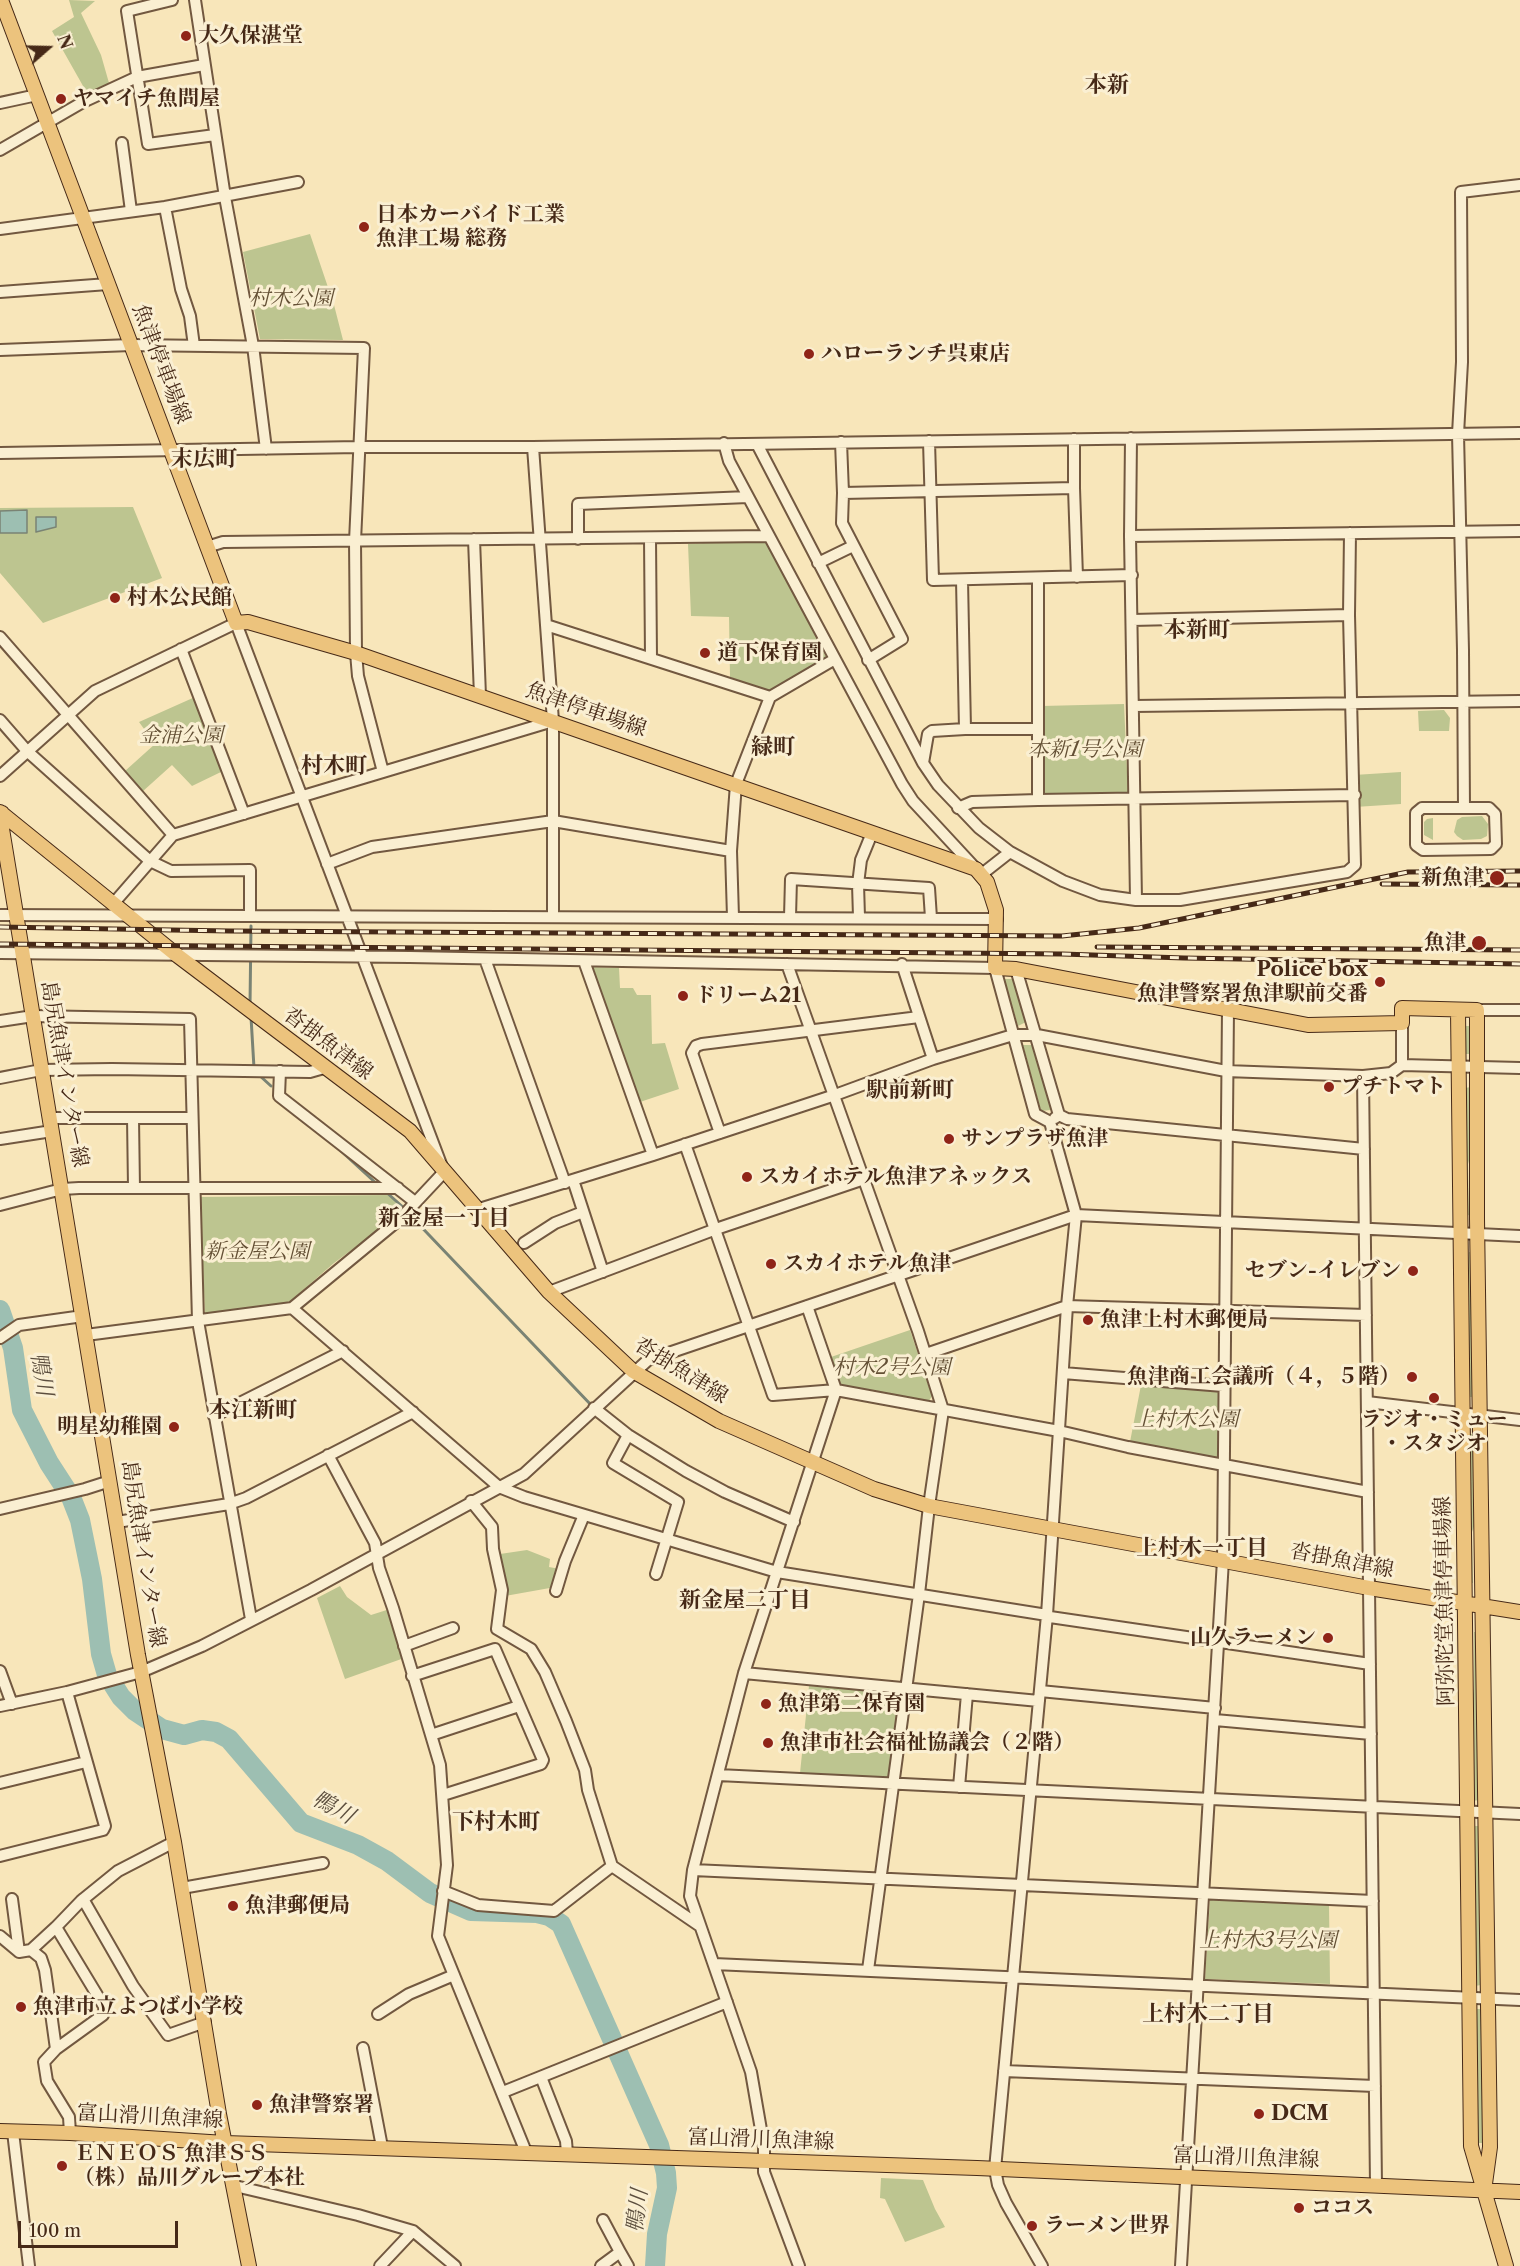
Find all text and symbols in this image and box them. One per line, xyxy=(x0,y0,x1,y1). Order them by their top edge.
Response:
north arrow xyxy=(18,18,78,78)
place label: 大久保湛堂 xyxy=(198,23,303,49)
marker: 大久保湛堂 xyxy=(179,29,193,43)
text: N xyxy=(53,32,77,52)
district label: 本新 xyxy=(1085,73,1129,99)
place label: ヤマイチ魚問屋 xyxy=(73,86,220,112)
marker: ヤマイチ魚問屋 xyxy=(54,92,68,106)
place label: 日本カーバイド工業 魚津工場 総務 xyxy=(376,202,565,252)
marker: 日本カーバイド工業 魚津工場 総務 xyxy=(357,220,371,234)
park label: 村木公園 xyxy=(249,286,333,312)
street label: 魚津停車場線 xyxy=(127,301,195,427)
place label: ハローランチ呉東店 xyxy=(821,341,1010,367)
marker: ハローランチ呉東店 xyxy=(802,347,816,361)
district label: 末広町 xyxy=(171,447,237,473)
place label: 村木公民館 xyxy=(127,585,232,611)
marker: 村木公民館 xyxy=(108,591,122,605)
district label: 本新町 xyxy=(1164,618,1230,644)
place label: 道下保育園 xyxy=(717,640,822,666)
marker: 道下保育園 xyxy=(698,646,712,660)
street label: 魚津停車場線 xyxy=(522,678,650,742)
park label: 金浦公園 xyxy=(139,723,223,749)
district label: 緑町 xyxy=(751,735,795,761)
park label: 本新1号公園 xyxy=(1028,737,1142,763)
district label: 村木町 xyxy=(301,754,367,780)
place label: 新魚津 xyxy=(1421,865,1484,891)
marker: 新魚津 xyxy=(1488,869,1506,887)
place label: 魚津 xyxy=(1424,930,1466,956)
marker: 魚津 xyxy=(1470,934,1488,952)
place label: Police box 魚津警察署魚津駅前交番 xyxy=(1137,957,1368,1007)
marker: Police box 魚津警察署魚津駅前交番 xyxy=(1373,975,1387,989)
street label: 島尻魚津インター線 xyxy=(35,979,93,1169)
place label: ドリーム21 xyxy=(695,983,801,1009)
marker: ドリーム21 xyxy=(676,989,690,1003)
street label: 沓掛魚津線 xyxy=(278,1002,378,1086)
place label: プチトマト xyxy=(1341,1074,1446,1100)
district label: 駅前新町 xyxy=(866,1078,954,1104)
marker: プチトマト xyxy=(1322,1080,1336,1094)
place label: サンプラザ魚津 xyxy=(961,1126,1108,1152)
marker: サンプラザ魚津 xyxy=(942,1132,956,1146)
place label: スカイホテル魚津アネックス xyxy=(759,1164,1032,1190)
marker: スカイホテル魚津アネックス xyxy=(740,1170,754,1184)
district label: 新金屋一丁目 xyxy=(378,1206,510,1232)
park label: 新金屋公園 xyxy=(205,1239,309,1265)
place label: スカイホテル魚津 xyxy=(783,1251,951,1277)
marker: スカイホテル魚津 xyxy=(764,1257,778,1271)
place label: セブン-イレブン xyxy=(1245,1258,1401,1284)
marker: セブン-イレブン xyxy=(1406,1264,1420,1278)
place label: 魚津上村木郵便局 xyxy=(1100,1307,1268,1333)
marker: 魚津上村木郵便局 xyxy=(1081,1313,1095,1327)
street label: 沓掛魚津線 xyxy=(630,1332,732,1410)
water label: 鴨川 xyxy=(25,1350,57,1398)
park label: 村木2号公園 xyxy=(833,1355,951,1381)
place label: 魚津商工会議所（４，５階） xyxy=(1127,1364,1400,1390)
marker: 魚津商工会議所（４，５階） xyxy=(1405,1370,1419,1384)
marker: ラジオ・ミュー ・スタジオ xyxy=(1427,1391,1441,1405)
district label: 本江新町 xyxy=(209,1398,297,1424)
park label: 上村木公園 xyxy=(1134,1407,1238,1433)
place label: ラジオ・ミュー ・スタジオ xyxy=(1361,1407,1507,1457)
place label: 明星幼稚園 xyxy=(57,1414,162,1440)
marker: 明星幼稚園 xyxy=(167,1420,181,1434)
street label: 島尻魚津インター線 xyxy=(116,1459,170,1649)
street label: 阿弥陀堂魚津停車場線 xyxy=(1431,1496,1459,1706)
district label: 上村木一丁目 xyxy=(1136,1536,1268,1562)
street label: 沓掛魚津線 xyxy=(1288,1539,1396,1583)
district label: 新金屋二丁目 xyxy=(679,1588,811,1614)
place label: 山久ラーメン xyxy=(1190,1625,1316,1651)
marker: 山久ラーメン xyxy=(1321,1631,1335,1645)
place label: 魚津第二保育園 xyxy=(778,1691,925,1717)
marker: 魚津第二保育園 xyxy=(759,1697,773,1711)
place label: 魚津市社会福祉協議会（２階） xyxy=(780,1730,1074,1756)
marker: 魚津市社会福祉協議会（２階） xyxy=(761,1736,775,1750)
water label: 鴨川 xyxy=(307,1786,359,1830)
district label: 下村木町 xyxy=(452,1810,540,1836)
place label: 魚津郵便局 xyxy=(245,1893,350,1919)
marker: 魚津郵便局 xyxy=(226,1899,240,1913)
park label: 上村木3号公園 xyxy=(1199,1928,1337,1954)
place label: 魚津市立よつば小学校 xyxy=(33,1994,243,2020)
marker: 魚津市立よつば小学校 xyxy=(14,2000,28,2014)
district label: 上村木二丁目 xyxy=(1142,2002,1274,2028)
place label: 魚津警察署 xyxy=(269,2092,374,2118)
marker: 魚津警察署 xyxy=(250,2098,264,2112)
street label: 富山滑川魚津線 xyxy=(76,2101,224,2133)
place label: DCM xyxy=(1271,2101,1328,2127)
marker: DCM xyxy=(1252,2107,1266,2121)
street label: 富山滑川魚津線 xyxy=(687,2125,835,2155)
place label: ＥＮＥＯＳ 魚津ＳＳ （株）品川グループ本社 xyxy=(74,2141,305,2191)
street label: 富山滑川魚津線 xyxy=(1172,2143,1320,2173)
marker: ＥＮＥＯＳ 魚津ＳＳ （株）品川グループ本社 xyxy=(55,2159,69,2173)
water label: 鴨川 xyxy=(622,2188,654,2234)
place label: ココス xyxy=(1311,2195,1374,2221)
marker: ココス xyxy=(1292,2201,1306,2215)
scale bar xyxy=(21,2209,182,2247)
place label: ラーメン世界 xyxy=(1044,2213,1170,2239)
marker: ラーメン世界 xyxy=(1025,2219,1039,2233)
text: 100 m xyxy=(29,2220,81,2242)

